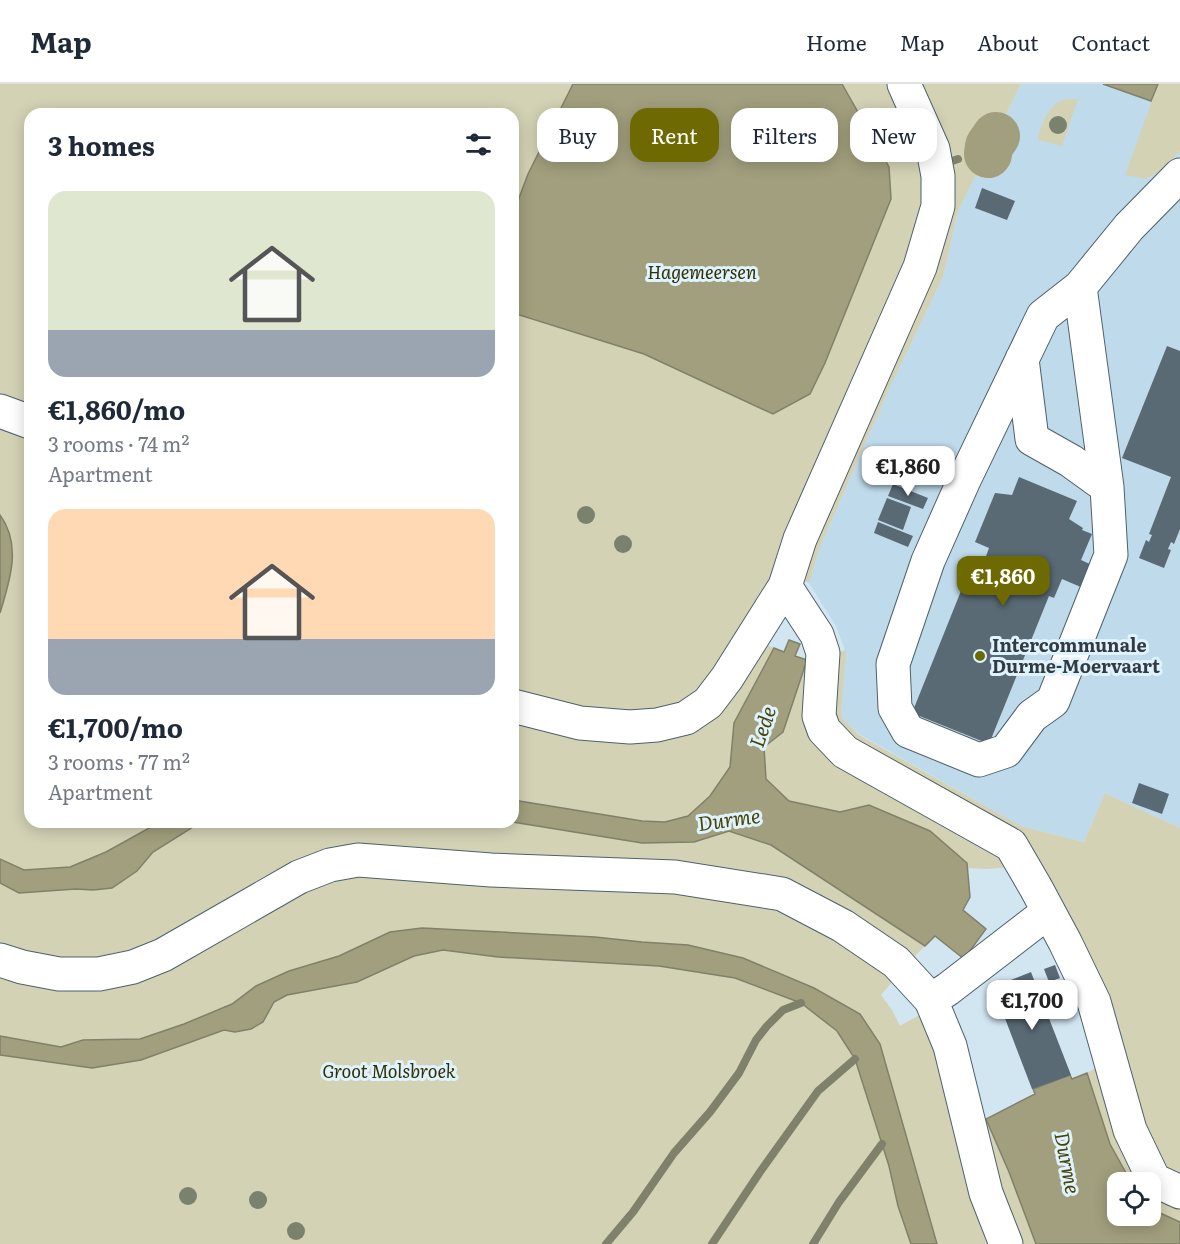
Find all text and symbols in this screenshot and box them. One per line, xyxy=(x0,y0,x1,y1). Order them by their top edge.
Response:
text: Map xyxy=(30,20,92,62)
text: Home xyxy=(806,26,867,57)
text: Map xyxy=(900,26,944,57)
text: About xyxy=(977,26,1039,57)
text: Contact xyxy=(1072,26,1150,57)
chip: Buy xyxy=(537,108,618,162)
chip: Rent xyxy=(630,108,719,162)
chip: Filters xyxy=(731,108,838,162)
chip: New xyxy=(850,108,937,162)
text: 3 homes xyxy=(48,125,155,164)
icon: filters xyxy=(462,128,495,161)
icon: home xyxy=(218,230,326,338)
park label: Hagemeersen xyxy=(647,258,757,285)
text: €1,860/mo xyxy=(48,389,185,428)
text: 3 rooms · 74 m² xyxy=(48,428,189,458)
pin: €1,860 xyxy=(859,446,957,497)
text: €1,860 xyxy=(876,450,940,480)
text: Apartment xyxy=(48,458,153,488)
icon: home xyxy=(218,548,326,656)
pin: €1,860 xyxy=(954,556,1052,607)
text: €1,860 xyxy=(971,560,1035,590)
place label: Intercommunale Durme-Moervaart xyxy=(992,631,1160,679)
marker: Intercommunale Durme-Moervaart xyxy=(973,649,987,663)
water label: Lede xyxy=(740,702,782,751)
text: €1,700/mo xyxy=(48,707,183,746)
text: 3 rooms · 77 m² xyxy=(48,746,190,776)
text: Apartment xyxy=(48,776,153,806)
water label: Durme xyxy=(695,799,762,837)
pin: €1,700 xyxy=(983,980,1081,1031)
text: €1,700 xyxy=(1001,984,1063,1014)
park label: Groot Molsbroek xyxy=(322,1057,456,1084)
water label: Durme xyxy=(1048,1129,1090,1196)
map controls xyxy=(1107,1172,1161,1226)
button: locate xyxy=(1107,1172,1161,1226)

